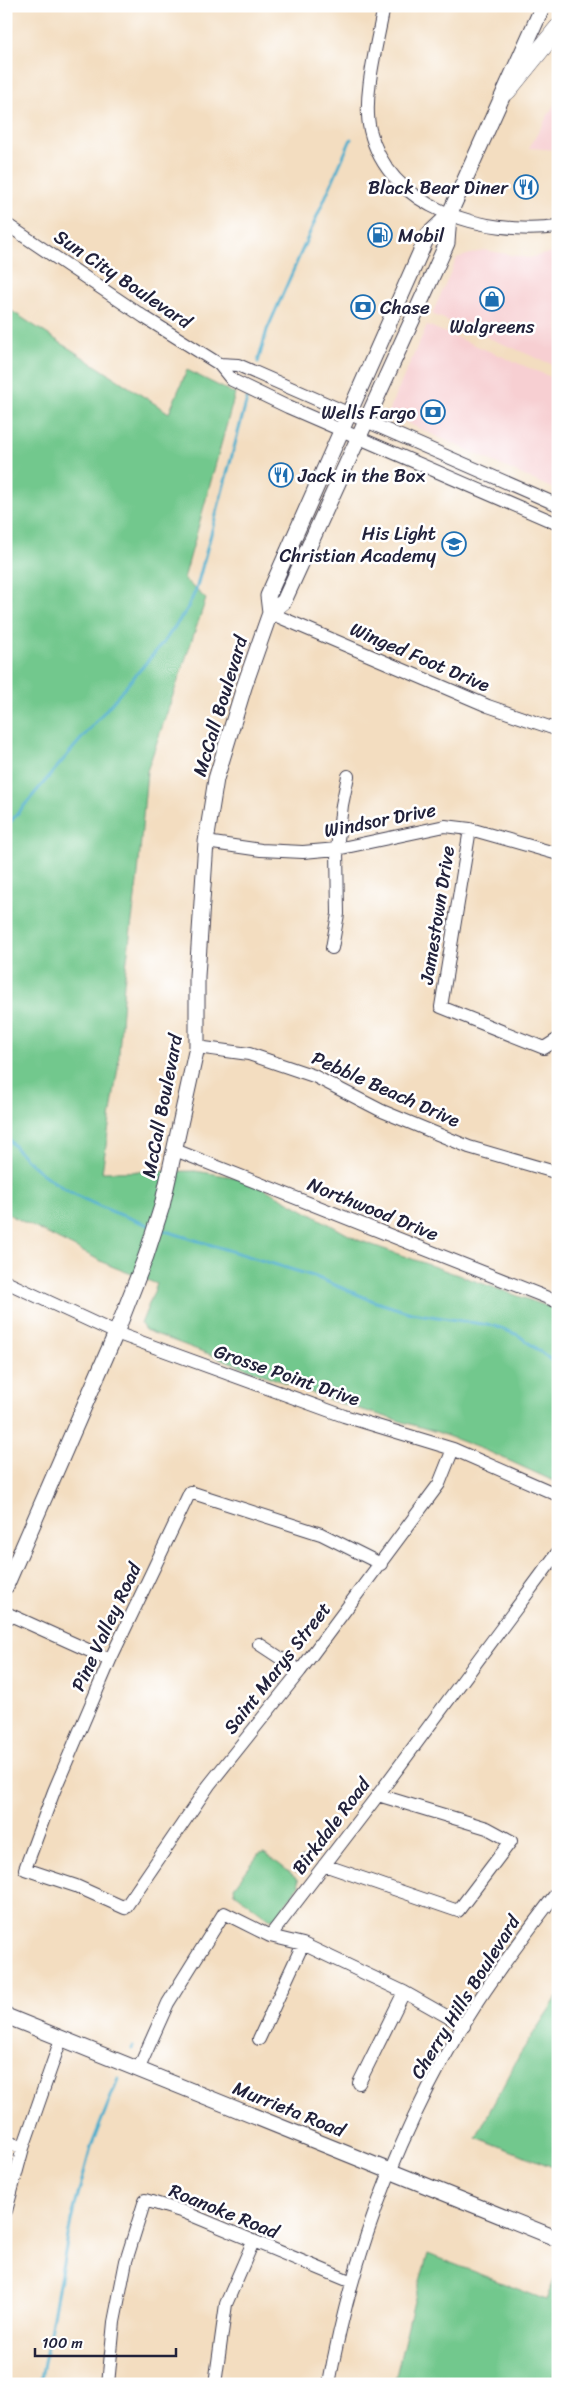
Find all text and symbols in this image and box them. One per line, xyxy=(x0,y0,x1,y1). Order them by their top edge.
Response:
place label: Black Bear Diner xyxy=(368,171,509,204)
restaurant icon: Black Bear Diner xyxy=(513,174,539,200)
place label: Mobil xyxy=(398,219,445,252)
street label: Sun City Boulevard xyxy=(47,220,200,339)
fuel station icon: Mobil xyxy=(367,222,393,248)
shop icon: Walgreens xyxy=(479,286,505,312)
place label: Chase xyxy=(380,291,430,324)
bank icon: Chase xyxy=(350,294,376,320)
place label: Walgreens xyxy=(450,310,535,343)
place label: Wells Fargo xyxy=(321,396,416,429)
bank icon: Wells Fargo xyxy=(420,399,446,425)
place label: Jack in the Box xyxy=(297,459,425,492)
restaurant icon: Jack in the Box xyxy=(268,462,294,488)
place label: His Light Christian Academy xyxy=(280,517,436,572)
school or university icon: His Light Christian Academy xyxy=(441,531,467,557)
street label: Winged Foot Drive xyxy=(345,613,495,701)
street label: McCall Boulevard xyxy=(183,630,258,780)
street label: Windsor Drive xyxy=(321,793,439,847)
street label: Jamestown Drive xyxy=(410,843,464,988)
street label: McCall Boulevard xyxy=(132,1029,192,1181)
street label: Pebble Beach Drive xyxy=(306,1041,466,1137)
street label: Northwood Drive xyxy=(302,1168,444,1250)
street label: Grosse Point Drive xyxy=(209,1335,365,1415)
street label: Pine Valley Road xyxy=(62,1556,151,1697)
street label: Saint Marys Street xyxy=(215,1595,339,1741)
street label: Birkdale Road xyxy=(283,1769,379,1882)
street label: Cherry Hills Boulevard xyxy=(401,1908,529,2086)
street label: Murrieta Road xyxy=(228,2071,352,2147)
street label: Roanoke Road xyxy=(164,2174,286,2249)
scale bar xyxy=(35,2325,176,2357)
text: 100 m xyxy=(42,2330,83,2356)

